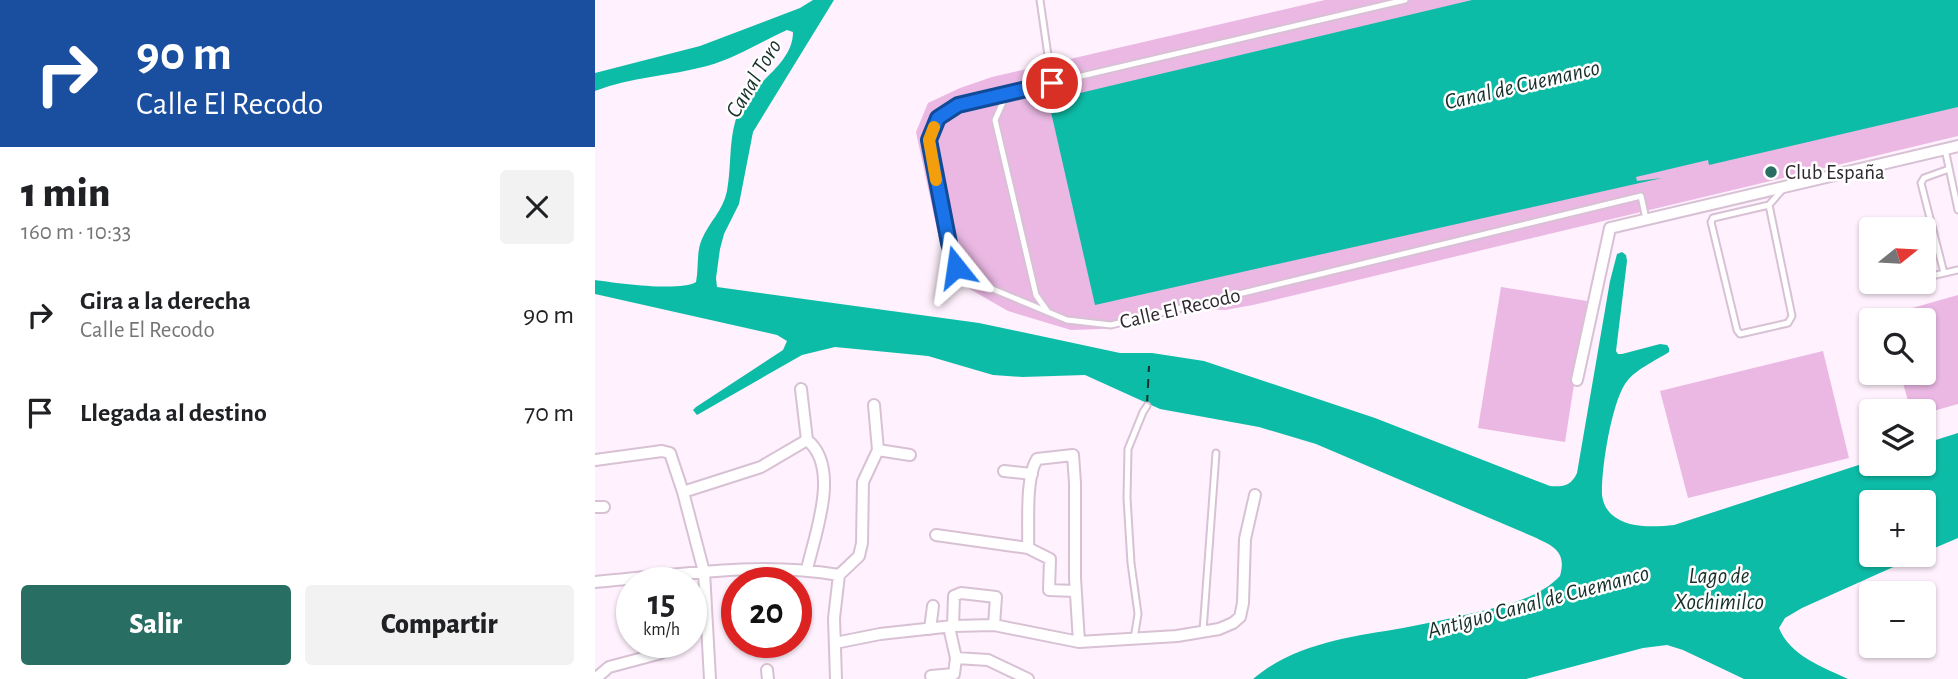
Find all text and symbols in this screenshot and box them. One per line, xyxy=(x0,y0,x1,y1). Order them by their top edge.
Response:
icon: right xyxy=(21,28,112,119)
text: 90 m xyxy=(136,30,232,79)
water label: Canal Toro xyxy=(722,36,786,122)
pin xyxy=(1022,53,1082,113)
water label: Canal de Cuemanco xyxy=(1443,56,1602,114)
icon: arrive xyxy=(1033,64,1071,102)
text: Calle El Recodo xyxy=(136,88,324,120)
place label: Club España xyxy=(1785,162,1885,183)
marker: Club España xyxy=(1763,164,1779,180)
button: close xyxy=(500,170,574,244)
text: 1 min xyxy=(21,172,110,214)
north arrow xyxy=(1859,217,1935,294)
map controls xyxy=(1859,217,1936,658)
text: 160 m · 10:33 xyxy=(21,221,131,244)
position arrow xyxy=(919,230,993,304)
street label: Calle El Recodo xyxy=(1118,284,1242,333)
text: Gira a la derecha xyxy=(80,288,251,314)
icon: right xyxy=(21,296,59,334)
text: 90 m xyxy=(523,302,574,328)
button: search xyxy=(1859,308,1936,385)
text: Calle El Recodo xyxy=(80,319,215,342)
icon: arrive xyxy=(21,394,59,432)
button: layers xyxy=(1859,399,1936,476)
text: Llegada al destino xyxy=(80,400,267,426)
text: 70 m xyxy=(524,400,574,426)
button: + xyxy=(1859,490,1936,567)
water label: Antiguo Canal de Cuemanco xyxy=(1424,562,1652,643)
water label: Lago de Xochimilco xyxy=(1673,565,1764,614)
speed limit sign: 20 xyxy=(721,567,812,658)
button: − xyxy=(1859,581,1936,658)
button: Salir xyxy=(21,585,291,665)
button: Compartir xyxy=(305,585,574,665)
text: 15 xyxy=(648,586,675,621)
text: km/h xyxy=(643,621,680,639)

